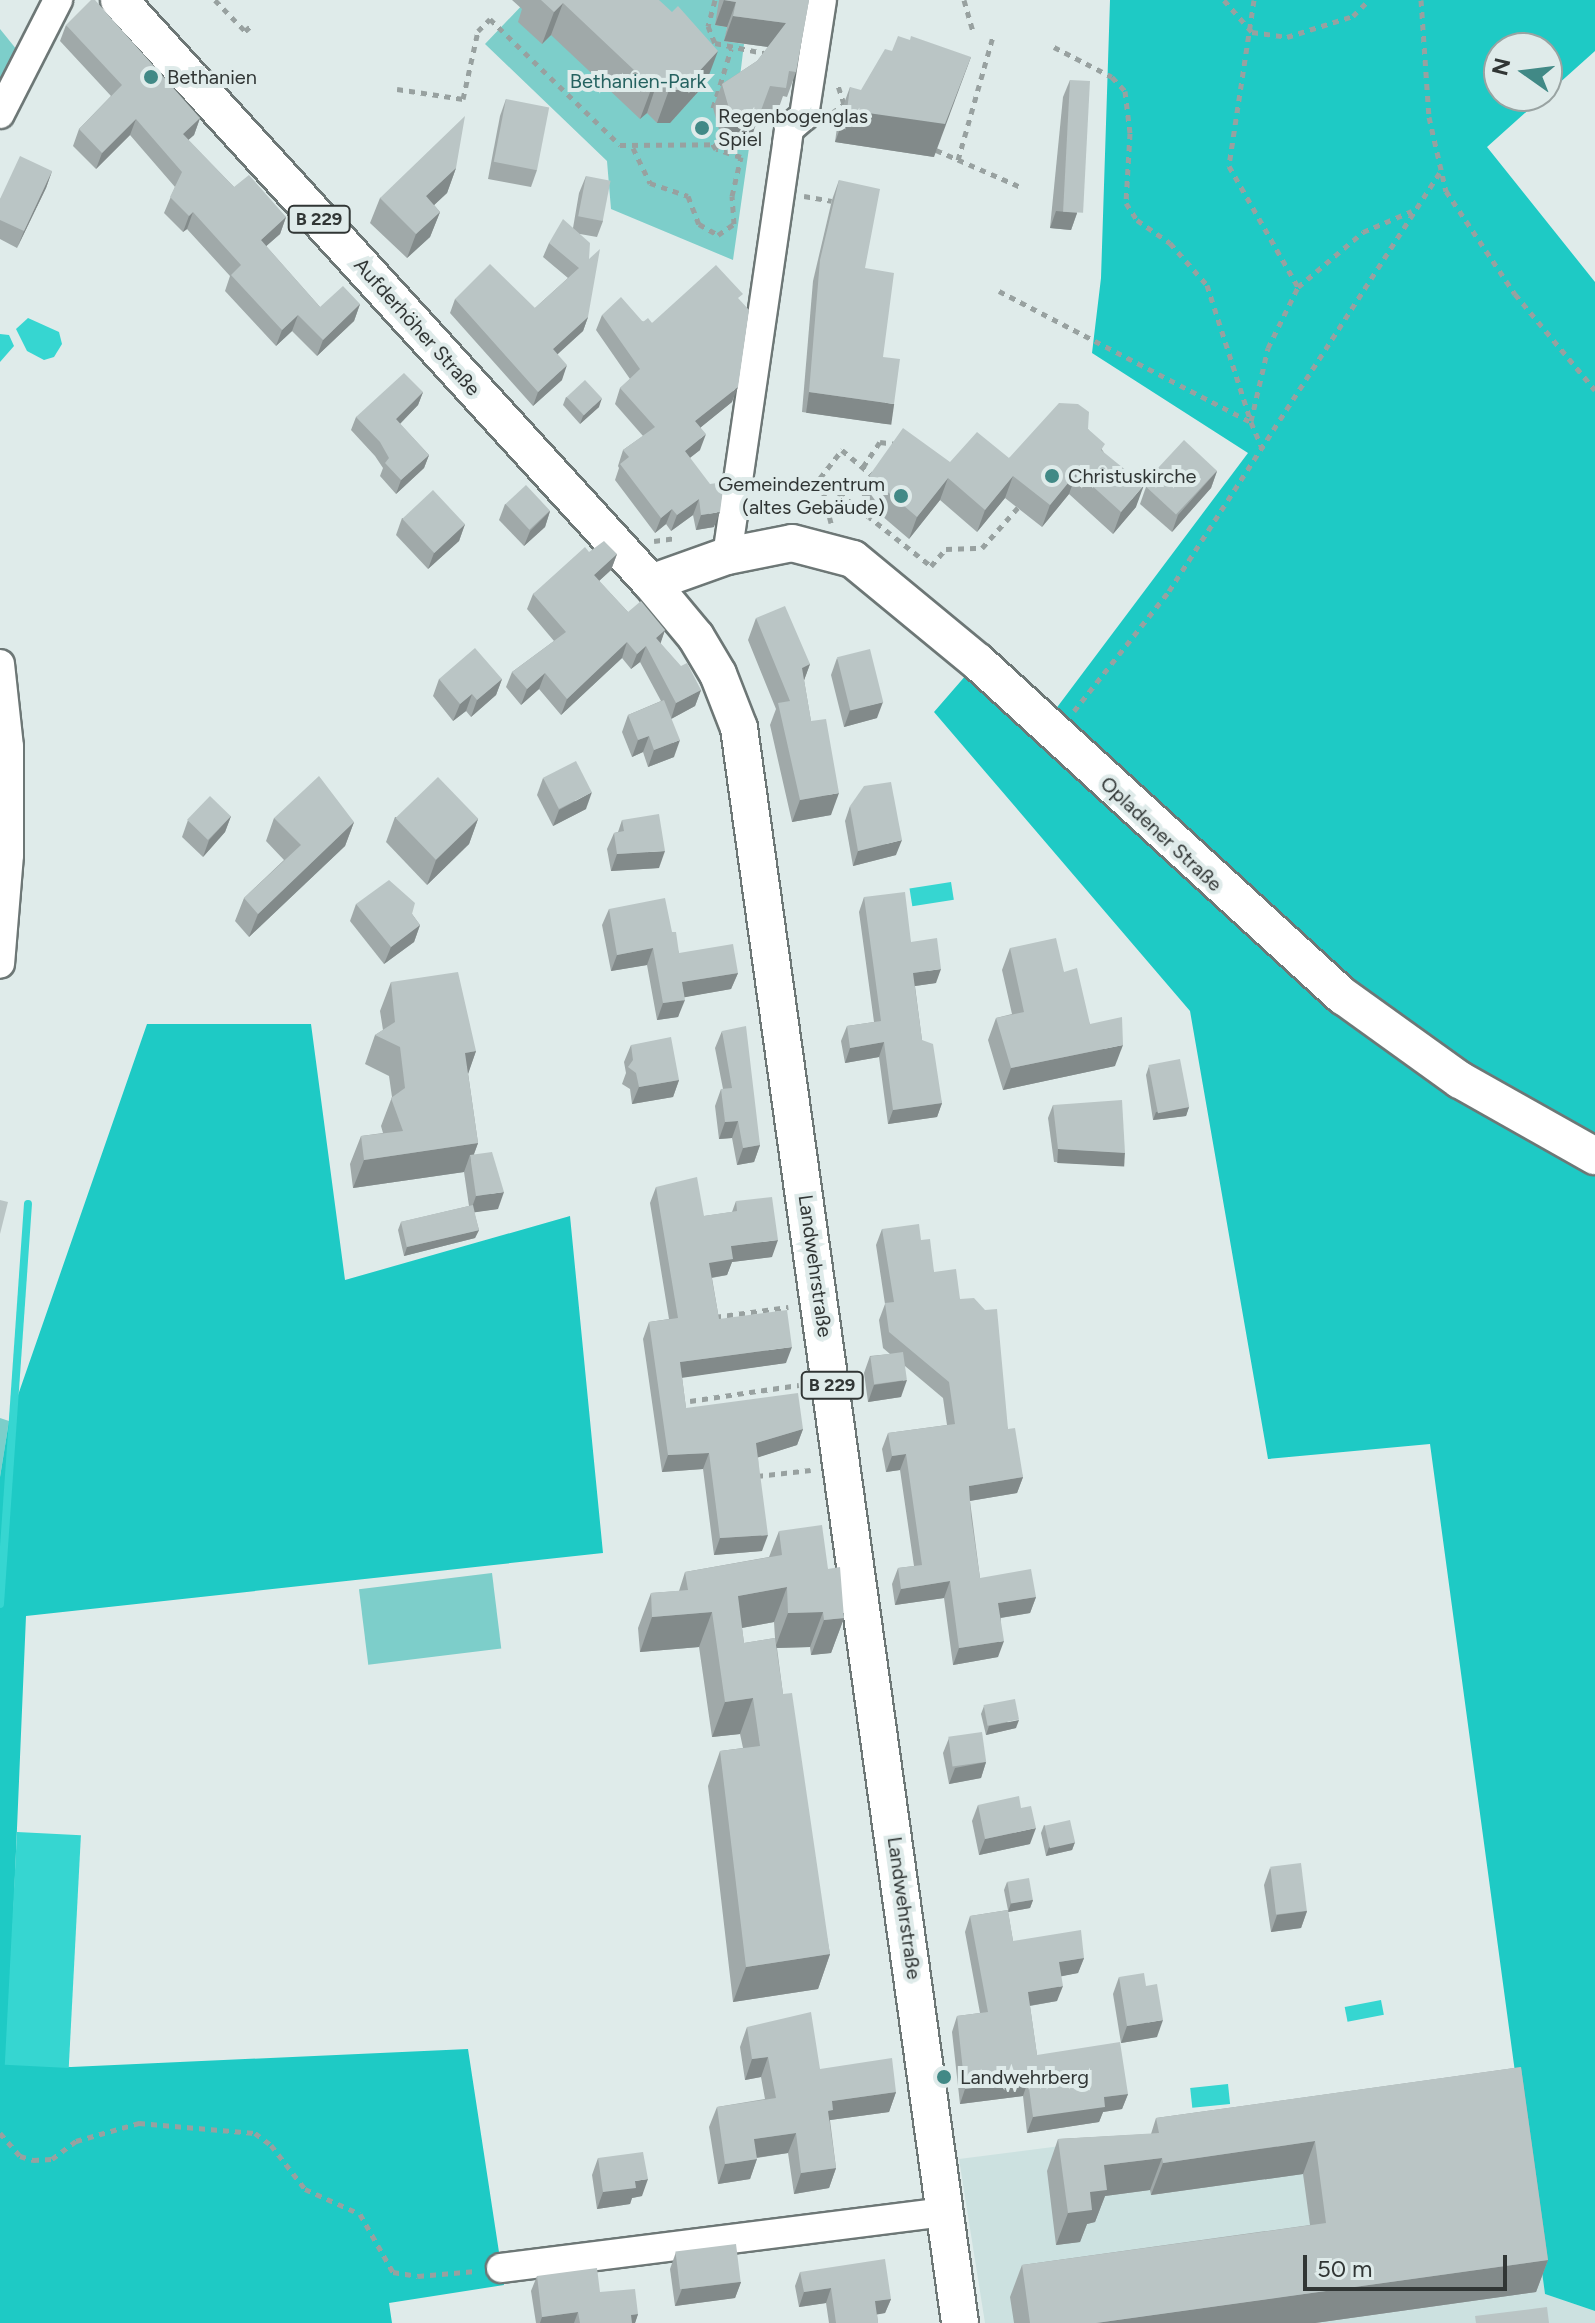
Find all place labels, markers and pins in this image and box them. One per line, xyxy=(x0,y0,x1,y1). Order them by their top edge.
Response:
place label: Bethanien xyxy=(167,65,257,89)
marker: Bethanien xyxy=(142,68,160,86)
place label: Regenbogenglas Spiel xyxy=(718,104,868,151)
marker: Regenbogenglas Spiel xyxy=(693,119,711,137)
place label: Christuskirche xyxy=(1068,464,1196,488)
marker: Christuskirche xyxy=(1043,467,1061,485)
place label: Gemeindezentrum (altes Gebäude) xyxy=(718,472,885,519)
marker: Gemeindezentrum (altes Gebäude) xyxy=(892,487,910,505)
place label: Landwehrberg xyxy=(960,2065,1089,2089)
marker: Landwehrberg xyxy=(935,2068,953,2086)

